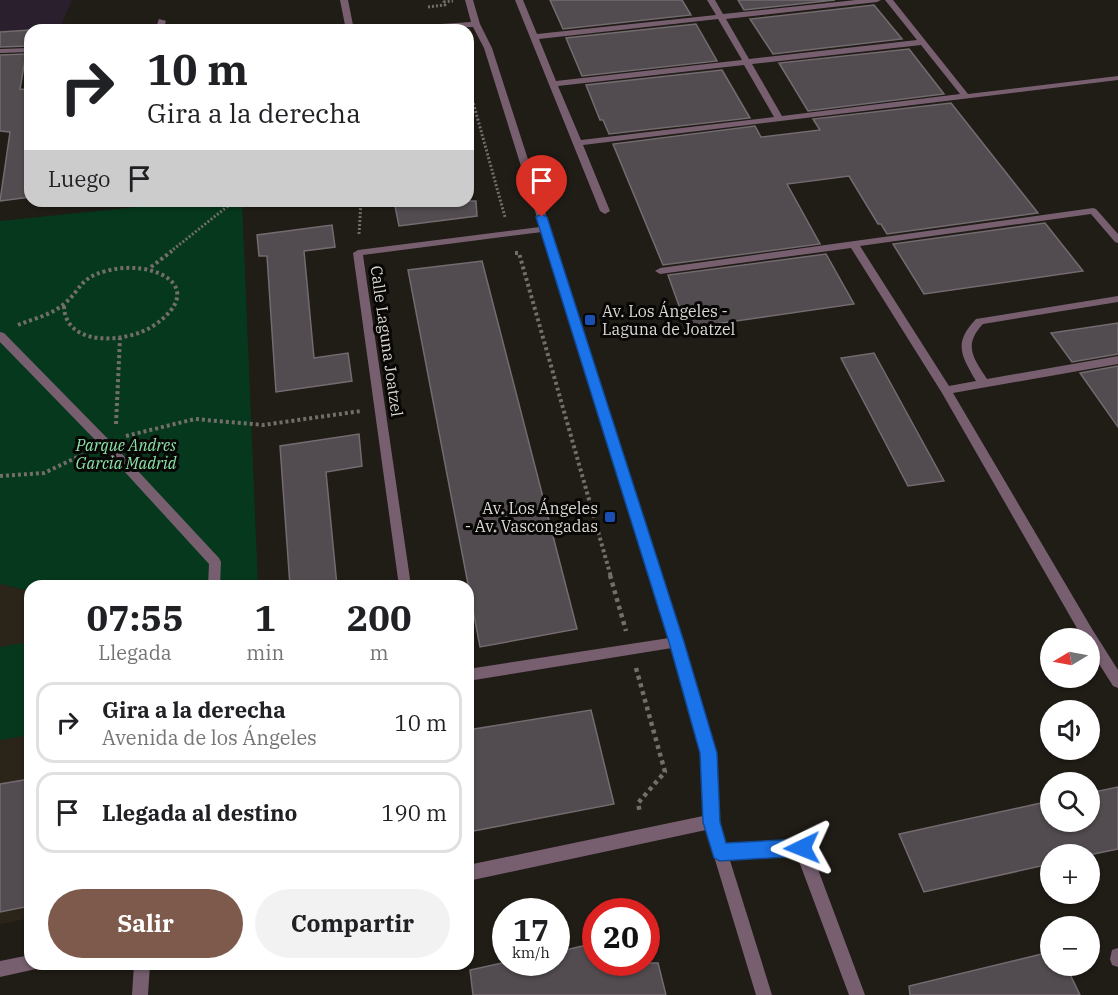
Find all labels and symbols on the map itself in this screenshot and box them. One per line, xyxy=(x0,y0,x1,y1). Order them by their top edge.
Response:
pin xyxy=(516,155,567,217)
street label: Calle Laguna Joatzel xyxy=(367,264,408,418)
place label: Av. Los Ángeles - Laguna de Joatzel xyxy=(602,300,736,339)
marker: Av. Los Ángeles - Laguna de Joatzel xyxy=(583,313,597,327)
park label: Parque Andres Garcia Madrid xyxy=(75,435,177,473)
place label: Av. Los Ángeles - Av. Vascongadas xyxy=(465,497,598,536)
marker: Av. Los Ángeles - Av. Vascongadas xyxy=(603,510,617,524)
north arrow xyxy=(1040,628,1100,688)
position arrow xyxy=(770,816,834,880)
speed limit sign: 20 xyxy=(582,898,660,976)

